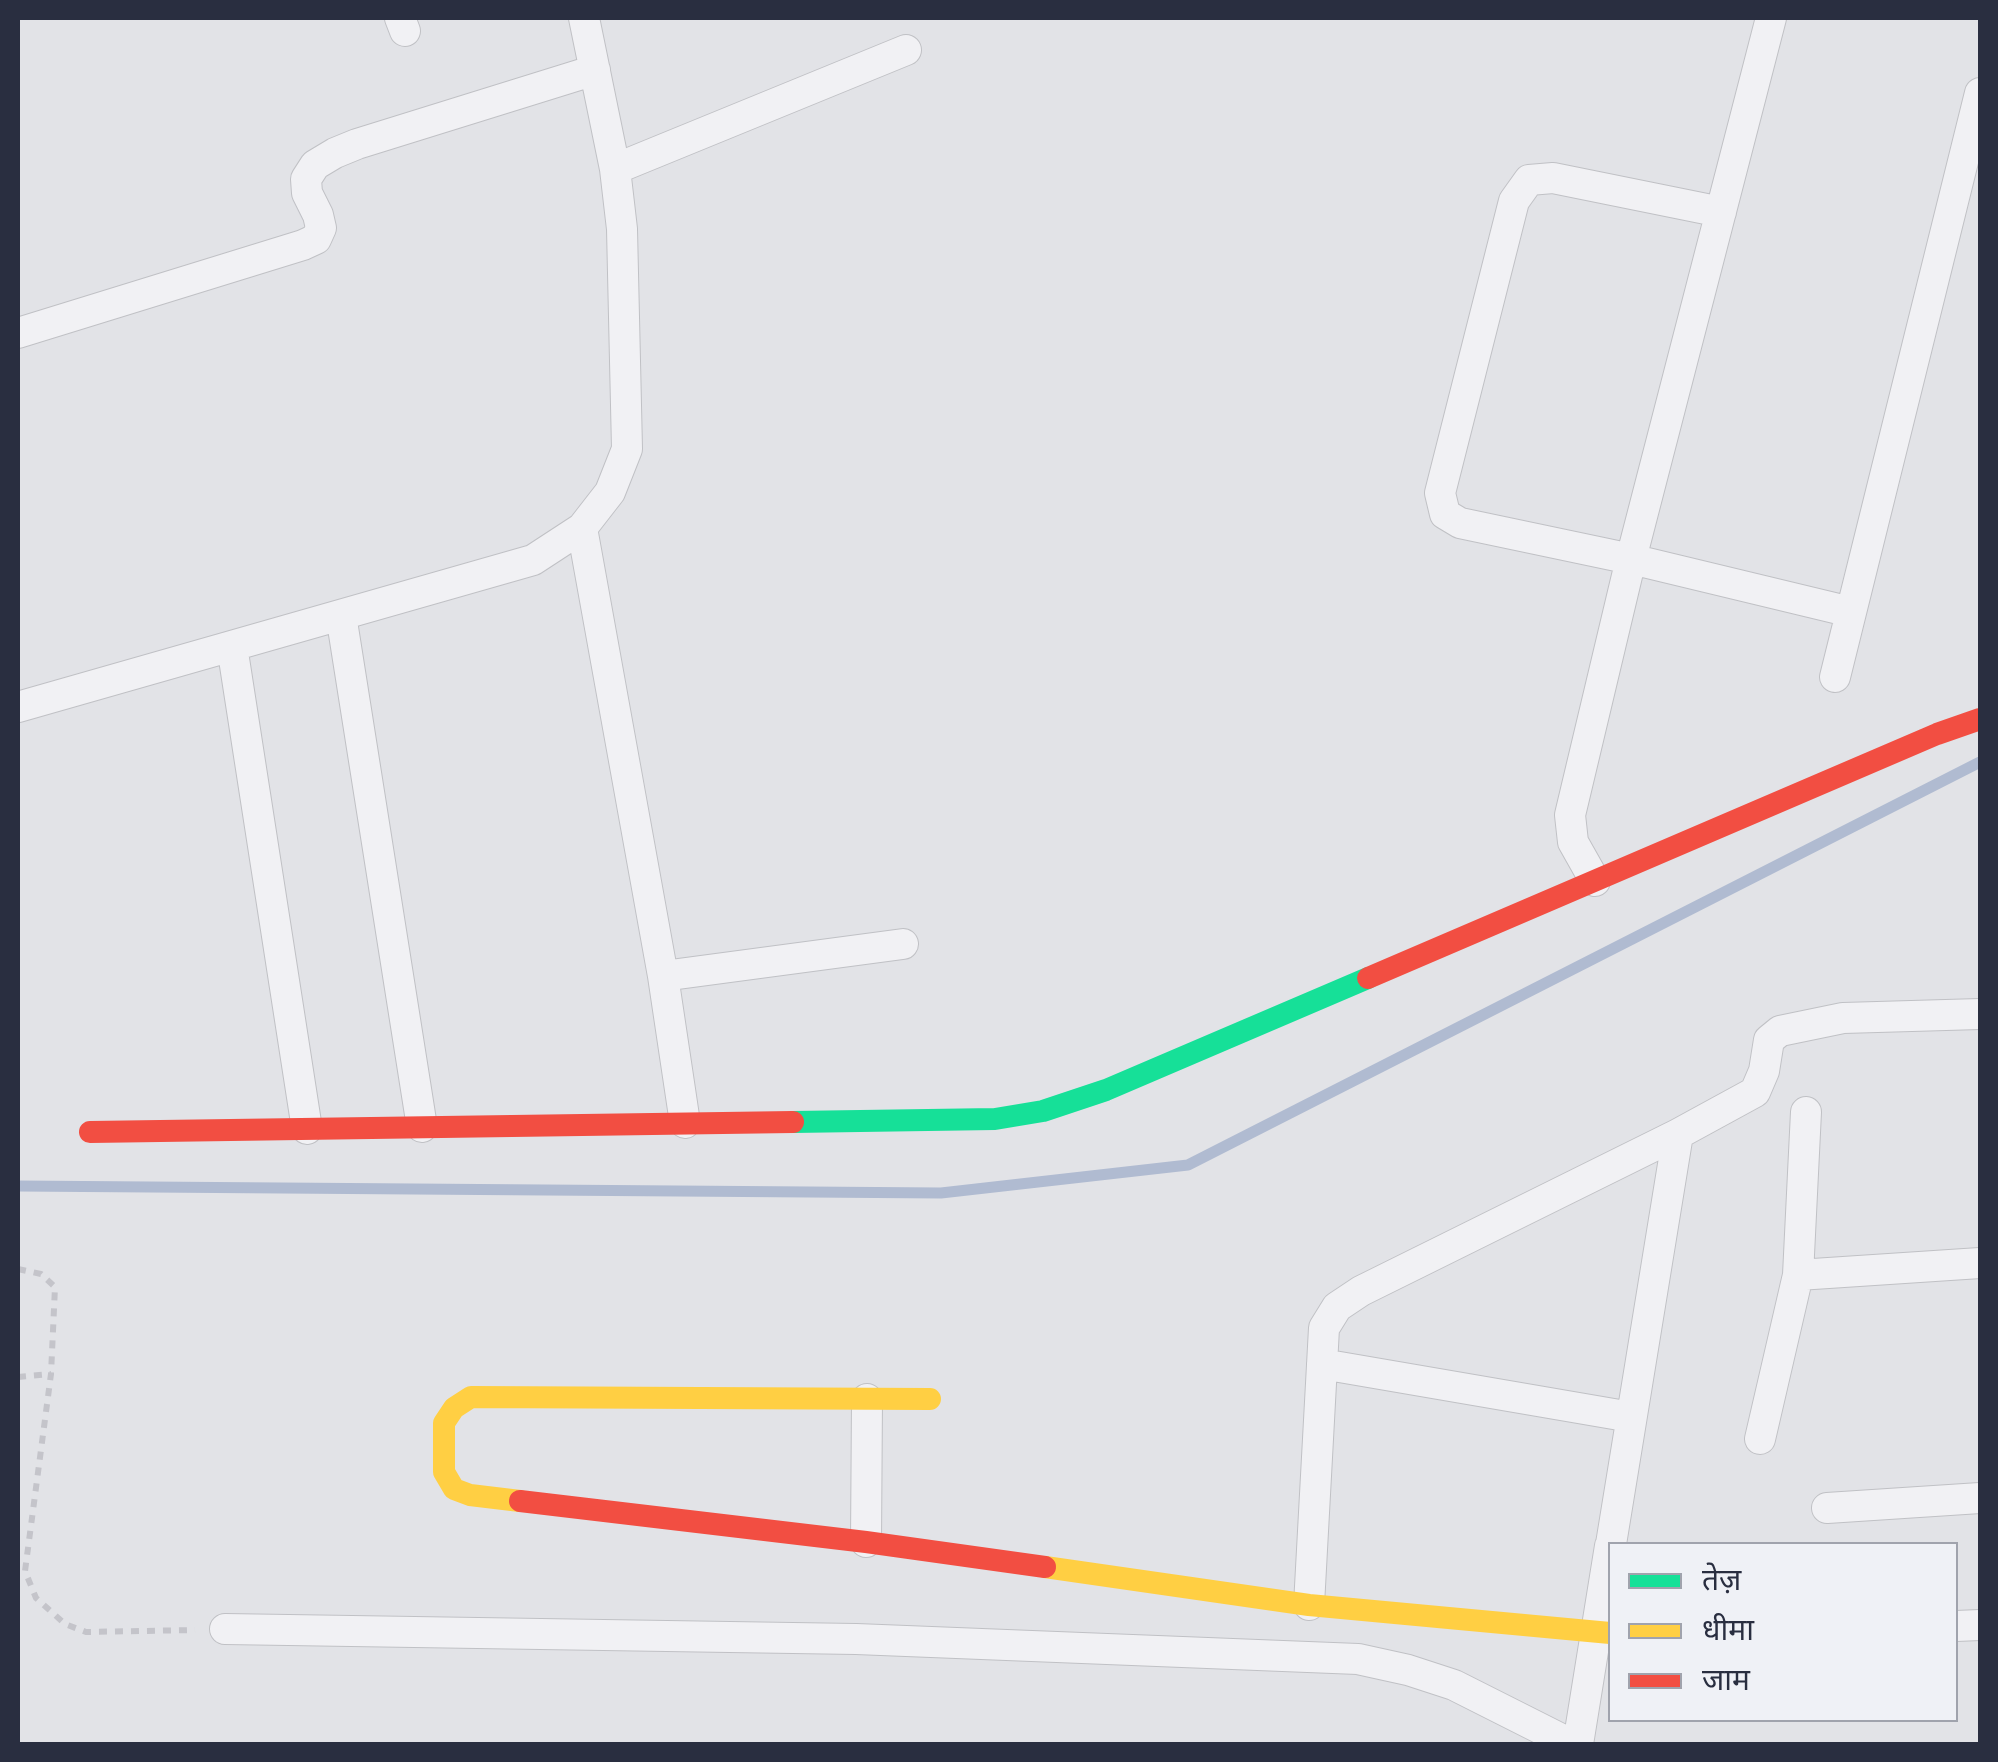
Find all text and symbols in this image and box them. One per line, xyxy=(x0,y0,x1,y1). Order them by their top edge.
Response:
legend xyxy=(1608,1542,1958,1722)
text: तेज़ xyxy=(1702,1560,1741,1598)
text: धीमा xyxy=(1702,1610,1754,1648)
text: जाम xyxy=(1702,1660,1750,1698)

